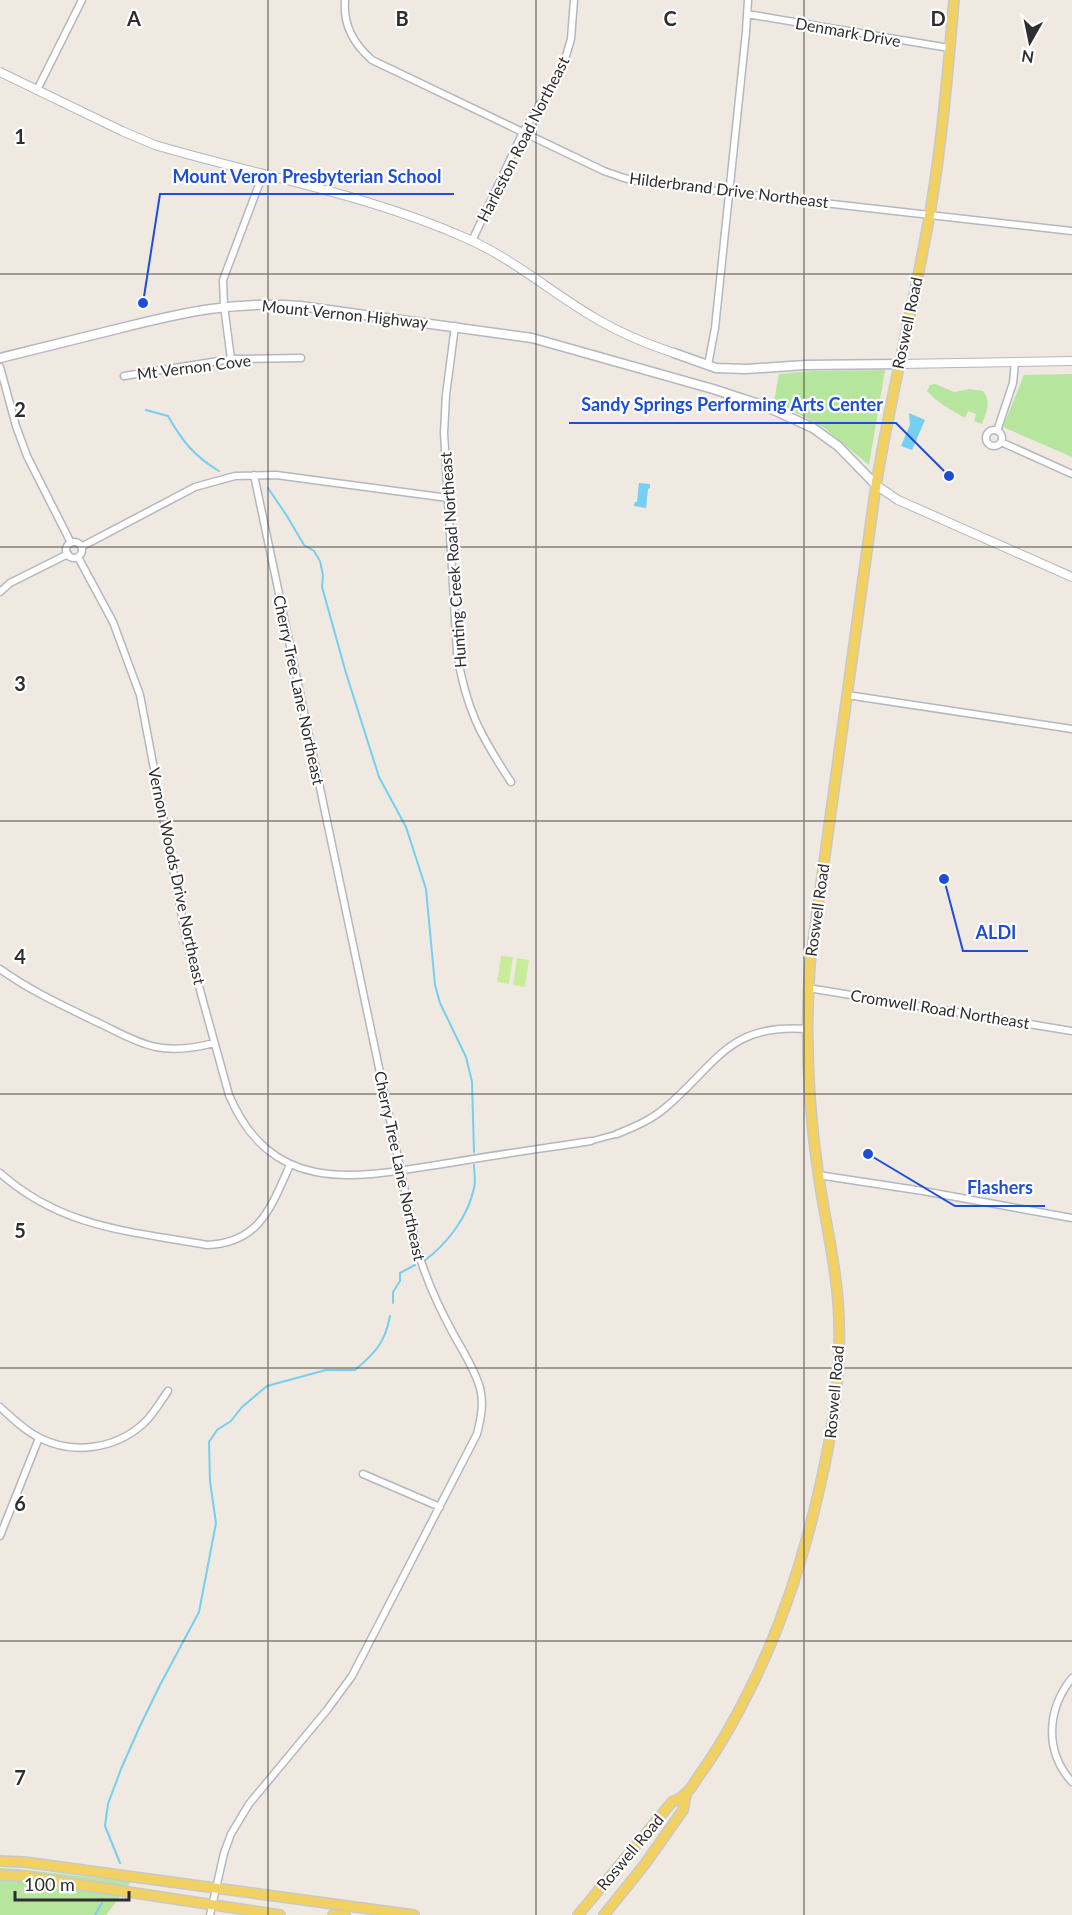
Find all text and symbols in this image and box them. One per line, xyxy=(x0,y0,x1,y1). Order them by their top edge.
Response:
text: A xyxy=(126,6,141,30)
text: B xyxy=(395,6,409,30)
text: C xyxy=(663,6,677,30)
text: D xyxy=(930,6,946,30)
north arrow xyxy=(1000,12,1060,72)
street label: Denmark Drive xyxy=(794,13,902,50)
text: N xyxy=(1020,47,1035,68)
street label: Harleston Road Northeast xyxy=(473,53,573,225)
text: 1 xyxy=(14,124,26,148)
callout: Mount Veron Presbyterian School xyxy=(160,158,454,194)
text: Mount Veron Presbyterian School xyxy=(172,165,442,187)
street label: Hilderbrand Drive Northeast xyxy=(628,168,830,211)
street label: Roswell Road xyxy=(887,275,926,371)
street label: Mount Vernon Highway xyxy=(261,295,430,332)
street label: Mt Vernon Cove xyxy=(136,350,252,383)
callout: Sandy Springs Performing Arts Center xyxy=(569,387,896,423)
text: Sandy Springs Performing Arts Center xyxy=(581,393,883,415)
text: 2 xyxy=(14,397,26,421)
street label: Hunting Creek Road Northeast xyxy=(435,451,470,669)
street label: Cherry Tree Lane Northeast xyxy=(270,593,329,787)
text: 3 xyxy=(14,671,26,695)
street label: Vernon Woods Drive Northeast xyxy=(145,766,210,986)
street label: Roswell Road xyxy=(801,862,832,958)
callout: ALDI xyxy=(963,915,1028,951)
text: ALDI xyxy=(975,921,1016,943)
text: 4 xyxy=(14,944,26,968)
street label: Cromwell Road Northeast xyxy=(849,985,1031,1032)
street label: Cherry Tree Lane Northeast xyxy=(371,1069,430,1263)
callout: Flashers xyxy=(955,1170,1045,1206)
text: Flashers xyxy=(967,1176,1033,1198)
text: 5 xyxy=(14,1218,26,1242)
street label: Roswell Road xyxy=(820,1345,847,1439)
text: 6 xyxy=(14,1491,26,1515)
text: 7 xyxy=(14,1765,26,1789)
street label: Roswell Road xyxy=(592,1810,667,1894)
scale bar xyxy=(15,1864,129,1902)
text: 100 m xyxy=(24,1873,75,1895)

